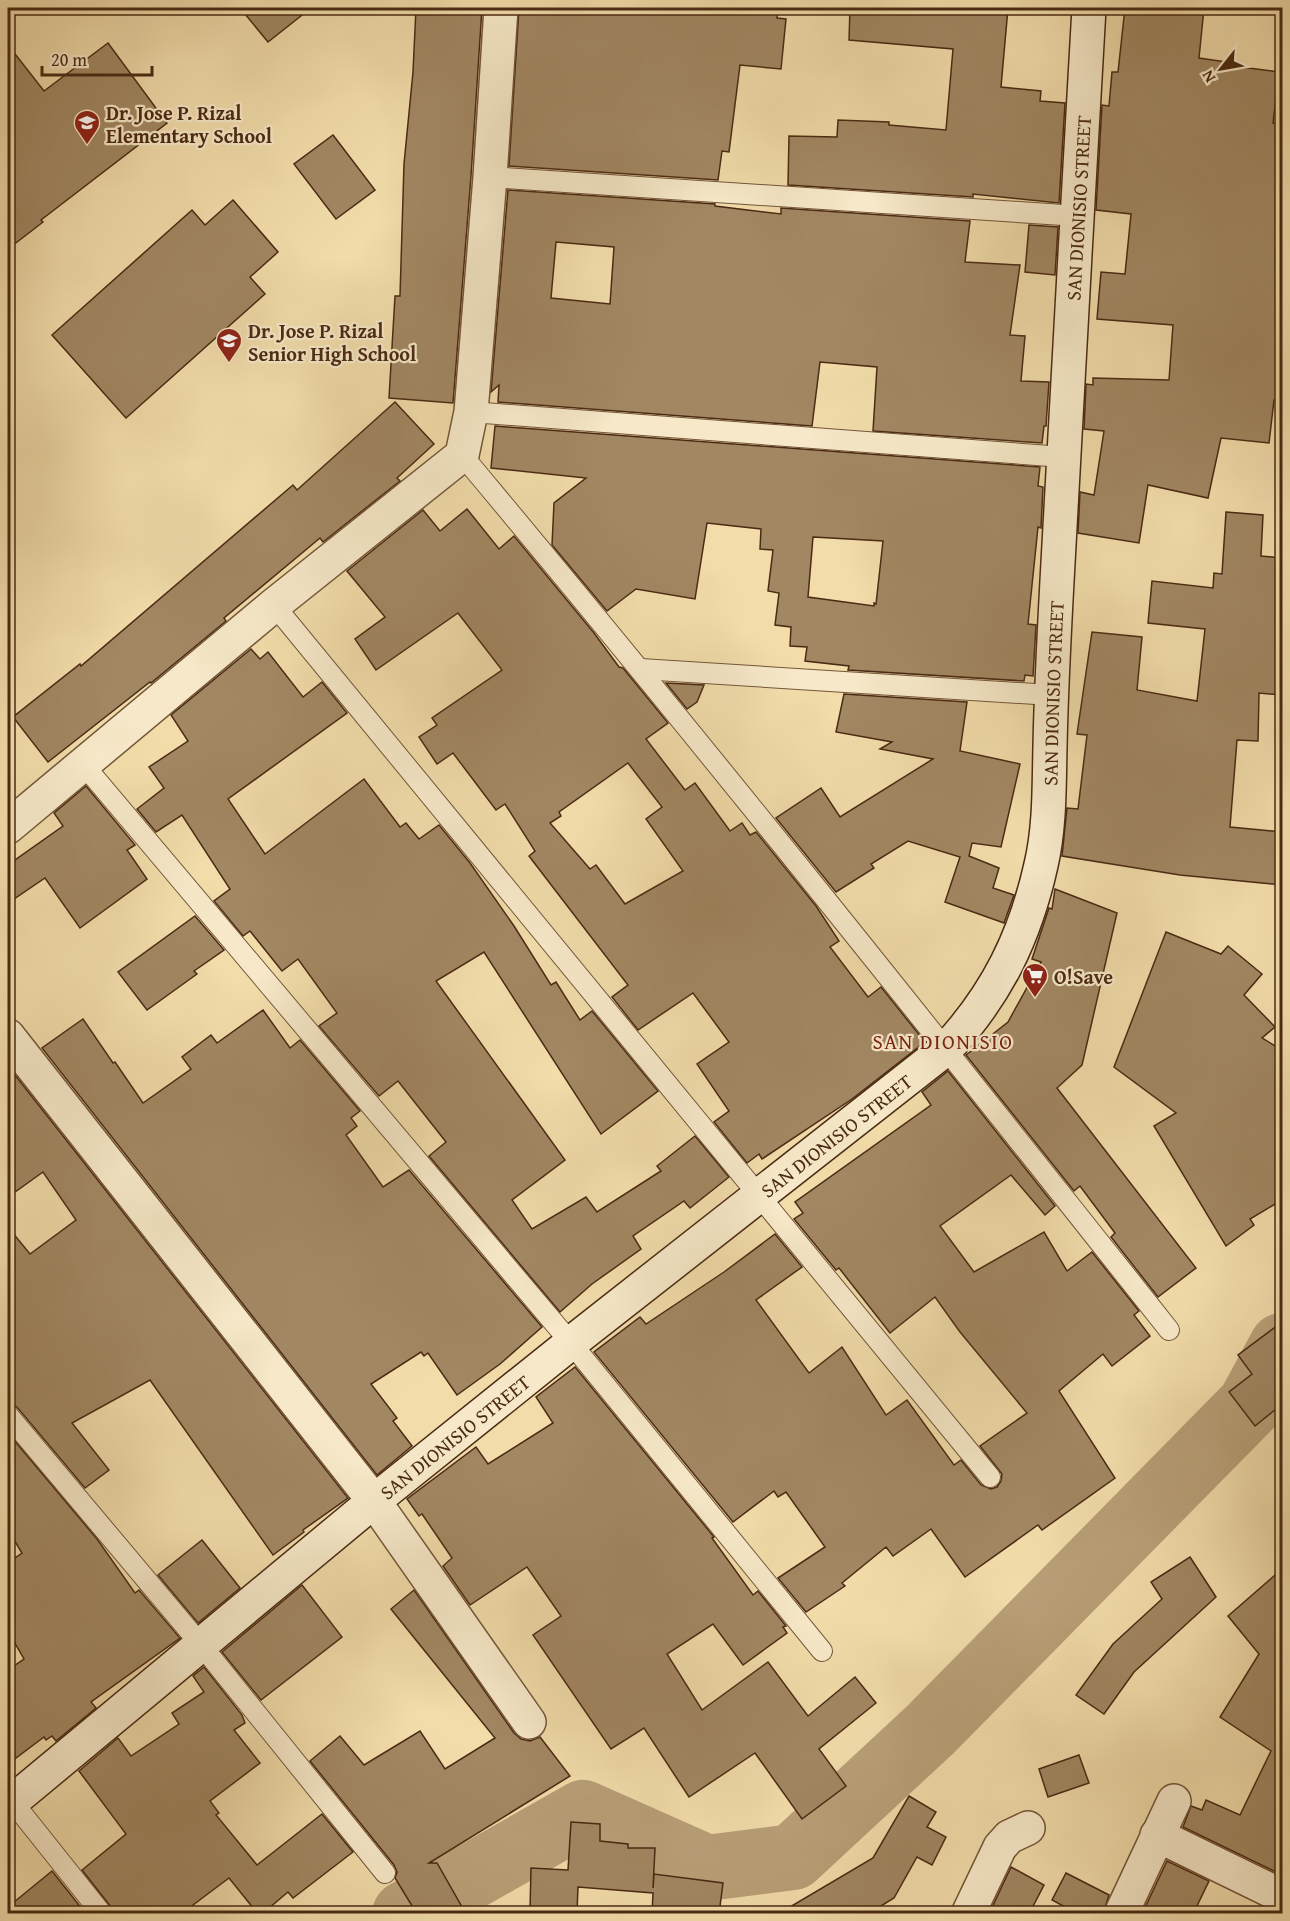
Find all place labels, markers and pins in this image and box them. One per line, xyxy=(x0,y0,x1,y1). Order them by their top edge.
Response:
place label: Dr. Jose P. Rizal Elementary School xyxy=(106,98,272,150)
school or university icon: Dr. Jose P. Rizal Elementary School xyxy=(72,108,102,146)
place label: Dr. Jose P. Rizal Senior High School xyxy=(248,316,416,368)
school or university icon: Dr. Jose P. Rizal Senior High School xyxy=(214,326,244,364)
supermarket icon: O!Save xyxy=(1020,961,1050,999)
place label: O!Save xyxy=(1054,962,1113,991)

